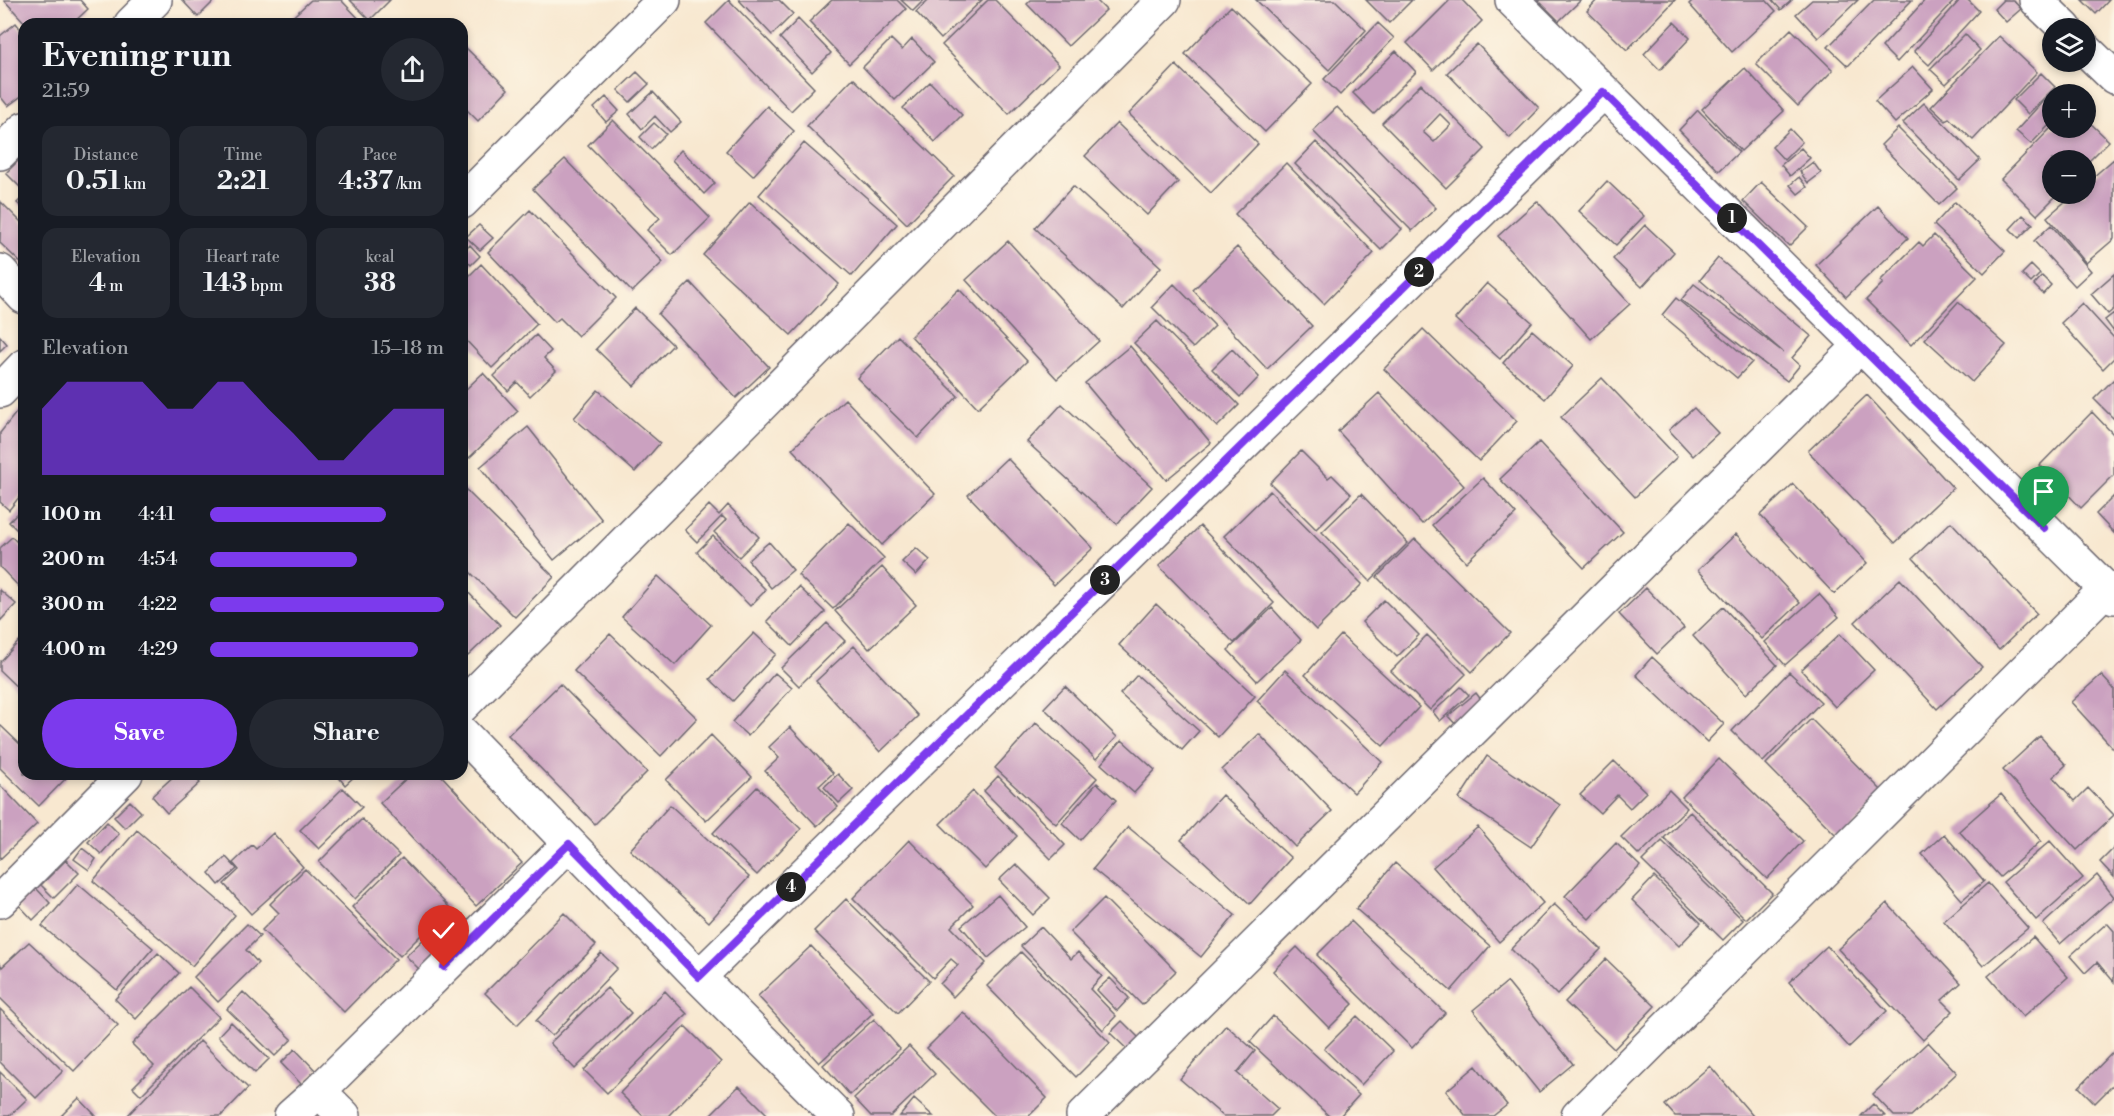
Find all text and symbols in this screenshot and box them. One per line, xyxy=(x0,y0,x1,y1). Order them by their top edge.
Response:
map controls xyxy=(2042,18,2096,204)
button: layers xyxy=(2042,18,2096,72)
text: Evening run xyxy=(42,36,231,77)
button: share xyxy=(381,38,444,101)
text: 21:59 xyxy=(42,79,90,104)
button: + xyxy=(2042,84,2096,138)
text: Distance xyxy=(74,145,138,165)
text: Time xyxy=(224,145,262,165)
text: Pace xyxy=(363,145,397,165)
button: − xyxy=(2042,150,2096,204)
text: 0.51 xyxy=(66,165,120,197)
text: 2:21 xyxy=(217,165,269,197)
text: 4:37 xyxy=(338,165,393,197)
text: km xyxy=(120,174,146,194)
text: /km xyxy=(393,174,422,194)
pin: 1 xyxy=(1717,203,1747,233)
text: 1 xyxy=(1728,208,1736,228)
text: Elevation xyxy=(71,247,141,267)
text: Heart rate xyxy=(206,247,280,267)
text: kcal xyxy=(365,247,395,267)
pin: 2 xyxy=(1404,257,1434,287)
text: 2 xyxy=(1414,262,1424,282)
text: 4 xyxy=(89,267,106,299)
text: 143 xyxy=(203,267,247,299)
text: 38 xyxy=(364,267,396,299)
text: m xyxy=(106,276,123,296)
text: bpm xyxy=(247,276,283,296)
text: Elevation xyxy=(42,336,129,361)
text: 15–18 m xyxy=(371,336,444,361)
pin xyxy=(2018,466,2069,528)
icon: arrive xyxy=(2027,475,2060,508)
text: 100 m xyxy=(42,502,101,527)
text: 4:41 xyxy=(138,502,175,527)
text: 200 m xyxy=(42,547,105,572)
text: 4:54 xyxy=(138,547,178,572)
pin: 3 xyxy=(1090,565,1120,595)
text: 3 xyxy=(1100,570,1110,590)
text: 300 m xyxy=(42,592,105,617)
text: 4:22 xyxy=(138,592,177,617)
text: 400 m xyxy=(42,637,106,662)
text: 4:29 xyxy=(138,637,178,662)
button: Save xyxy=(42,699,237,768)
button: Share xyxy=(249,699,444,768)
pin: 4 xyxy=(776,872,806,902)
text: 4 xyxy=(786,877,796,897)
pin xyxy=(418,905,469,967)
icon: check xyxy=(427,914,460,947)

